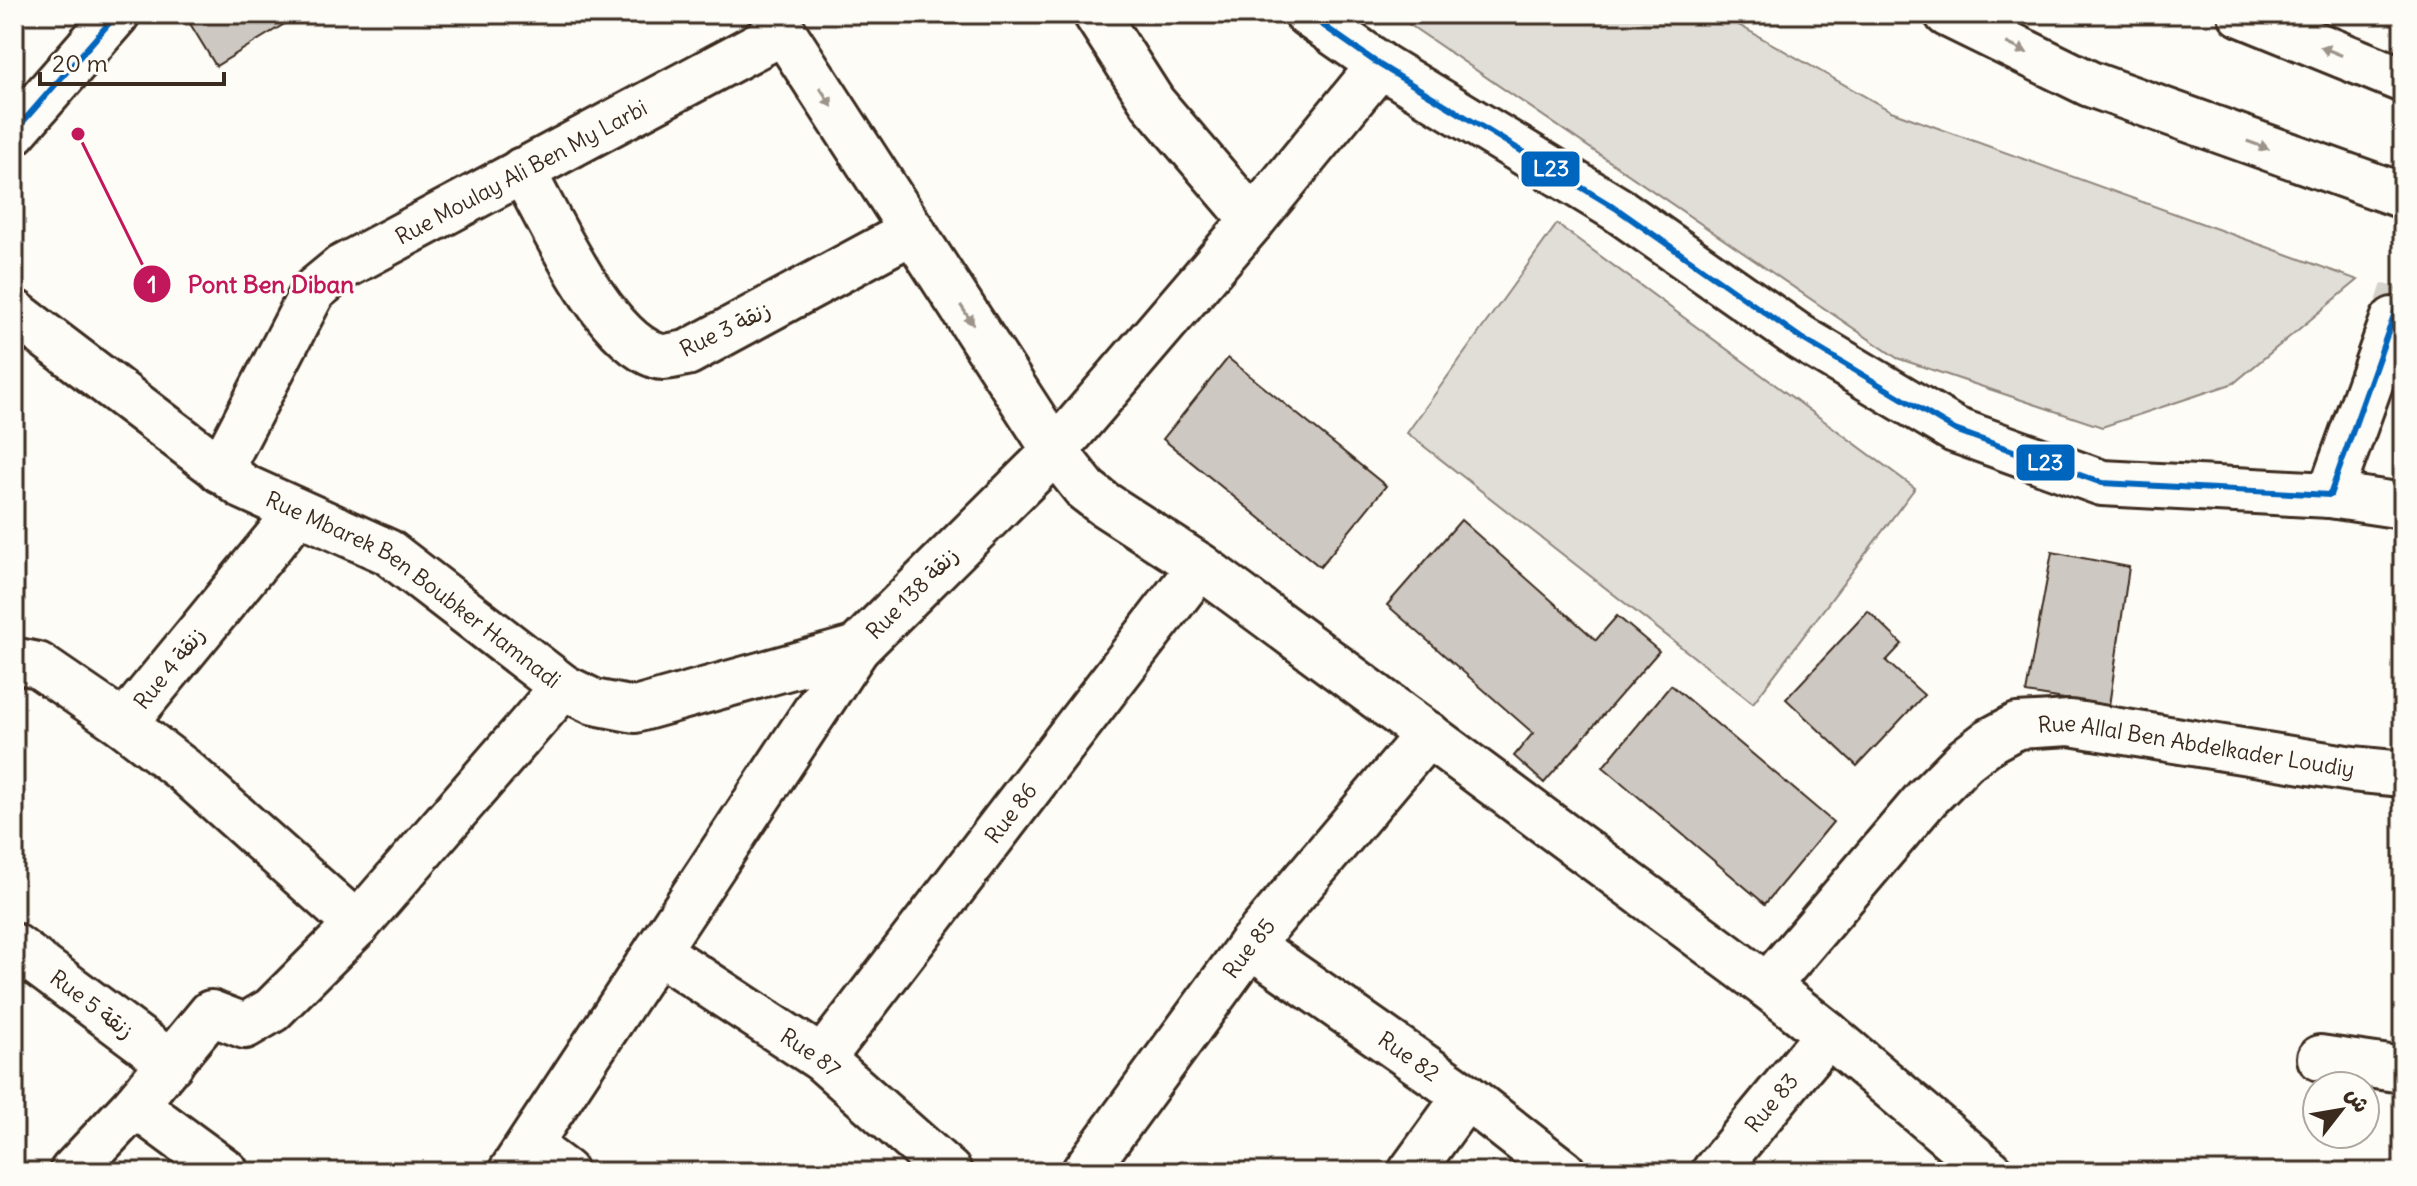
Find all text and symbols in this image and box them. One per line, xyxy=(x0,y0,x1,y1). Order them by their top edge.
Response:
scale bar xyxy=(40,36,224,86)
one-way arrow xyxy=(2006,42,2029,55)
one-way arrow xyxy=(2319,44,2343,57)
text: 20 m xyxy=(52,48,108,78)
one-way arrow xyxy=(818,87,833,108)
street label: Rue Moulay Ali Ben My Larbi xyxy=(390,93,652,250)
one-way arrow xyxy=(2247,139,2271,151)
line badge: L23 xyxy=(1520,150,1581,188)
text: L23 xyxy=(1533,154,1569,182)
callout: Pont Ben Diban xyxy=(132,260,370,308)
text: 1 xyxy=(147,269,157,299)
text: Pont Ben Diban xyxy=(188,269,354,299)
street label: Rue 3 زنقة xyxy=(675,295,775,363)
one-way arrow xyxy=(959,305,974,326)
line badge: L23 xyxy=(2015,443,2076,482)
text: L23 xyxy=(2027,448,2063,476)
street label: Rue Mbarek Ben Boubker Hamnadi xyxy=(262,485,566,694)
street label: Rue 138 زنقة xyxy=(860,541,964,645)
street label: Rue 4 زنقة xyxy=(127,621,211,715)
street label: Rue Allal Ben Abdelkader Loudiy xyxy=(2037,708,2357,783)
street label: Rue 86 xyxy=(978,777,1043,849)
street label: Rue 85 xyxy=(1216,912,1281,984)
street label: Rue 5 زنقة xyxy=(45,963,139,1045)
street label: Rue 87 xyxy=(775,1022,847,1083)
street label: Rue 82 xyxy=(1373,1025,1445,1087)
street label: Rue 83 xyxy=(1739,1067,1804,1138)
north arrow xyxy=(2301,1070,2381,1150)
text: ش xyxy=(2340,1082,2376,1117)

